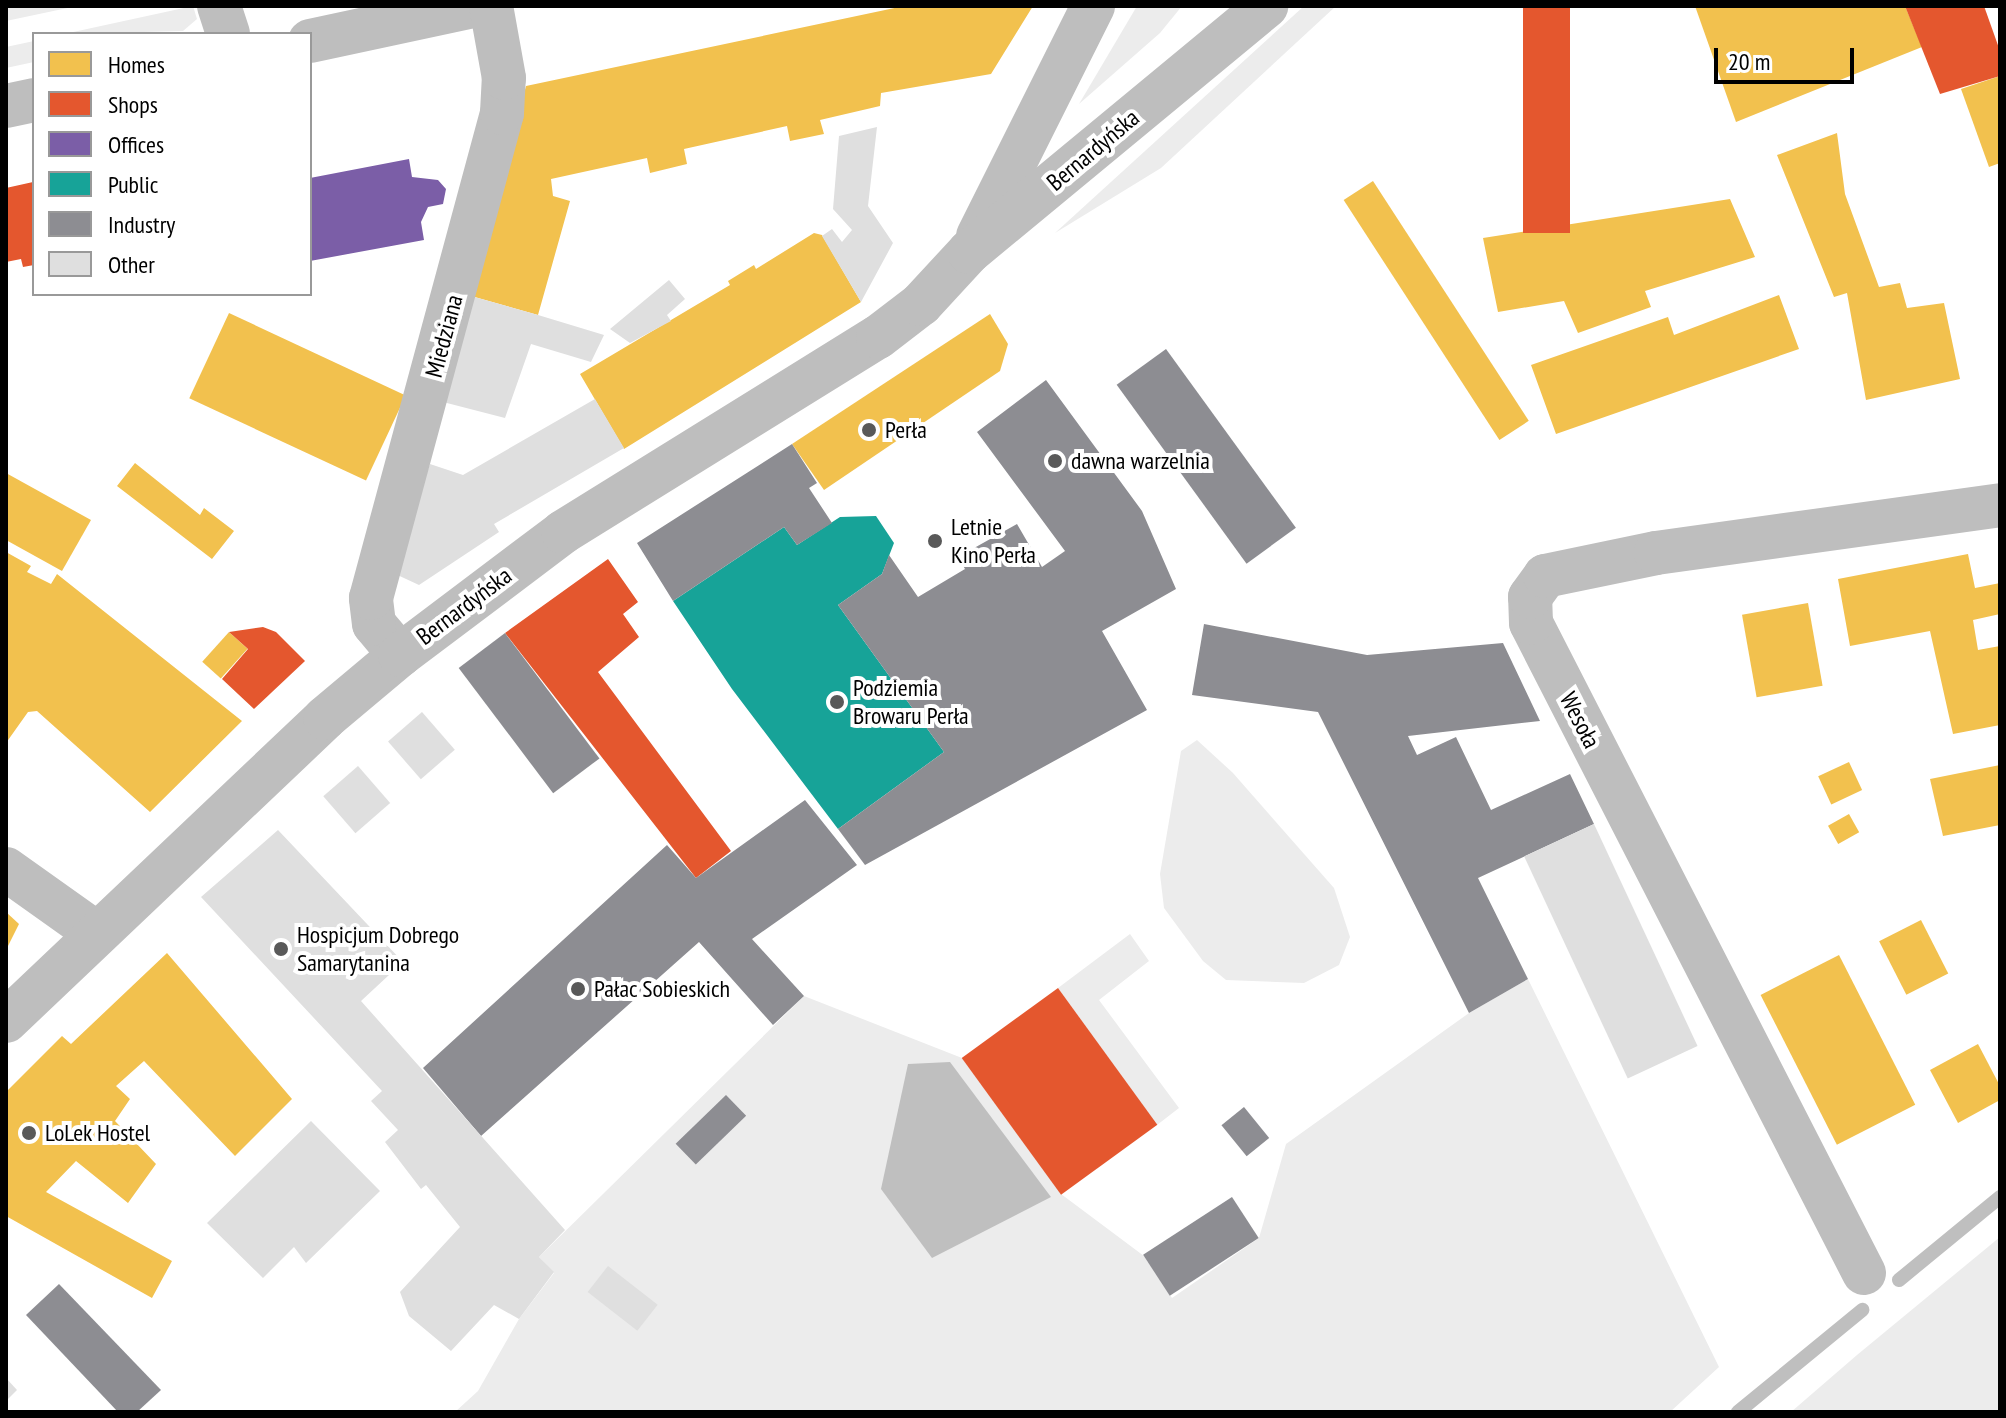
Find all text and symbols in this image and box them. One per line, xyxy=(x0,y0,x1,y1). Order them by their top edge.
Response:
legend xyxy=(32,32,312,296)
scale bar xyxy=(1718,32,1858,82)
text: 20 m xyxy=(1728,46,1770,77)
text: Homes xyxy=(108,49,165,80)
text: Shops xyxy=(108,89,158,120)
street label: Bernardyńska xyxy=(1041,103,1145,197)
text: Offices xyxy=(108,129,164,160)
text: Public xyxy=(108,169,158,200)
text: Industry xyxy=(108,209,175,240)
text: Other xyxy=(108,249,155,280)
street label: Miedziana xyxy=(419,292,469,380)
place label: Perła xyxy=(885,416,927,444)
marker: Perła xyxy=(860,421,878,439)
place label: dawna warzelnia xyxy=(1071,447,1210,475)
marker: dawna warzelnia xyxy=(1046,452,1064,470)
place label: Letnie Kino Perła xyxy=(951,513,1036,569)
marker: Letnie Kino Perła xyxy=(926,532,944,550)
street label: Bernardyńska xyxy=(411,561,517,651)
place label: Podziemia Browaru Perła xyxy=(853,674,969,730)
street label: Wesoła xyxy=(1554,687,1606,753)
marker: Podziemia Browaru Perła xyxy=(828,693,846,711)
place label: Hospicjum Dobrego Samarytanina xyxy=(297,921,459,977)
marker: Hospicjum Dobrego Samarytanina xyxy=(272,940,290,958)
place label: Pałac Sobieskich xyxy=(594,975,731,1003)
marker: Pałac Sobieskich xyxy=(569,980,587,998)
place label: LoLek Hostel xyxy=(45,1119,151,1147)
marker: LoLek Hostel xyxy=(20,1124,38,1142)

